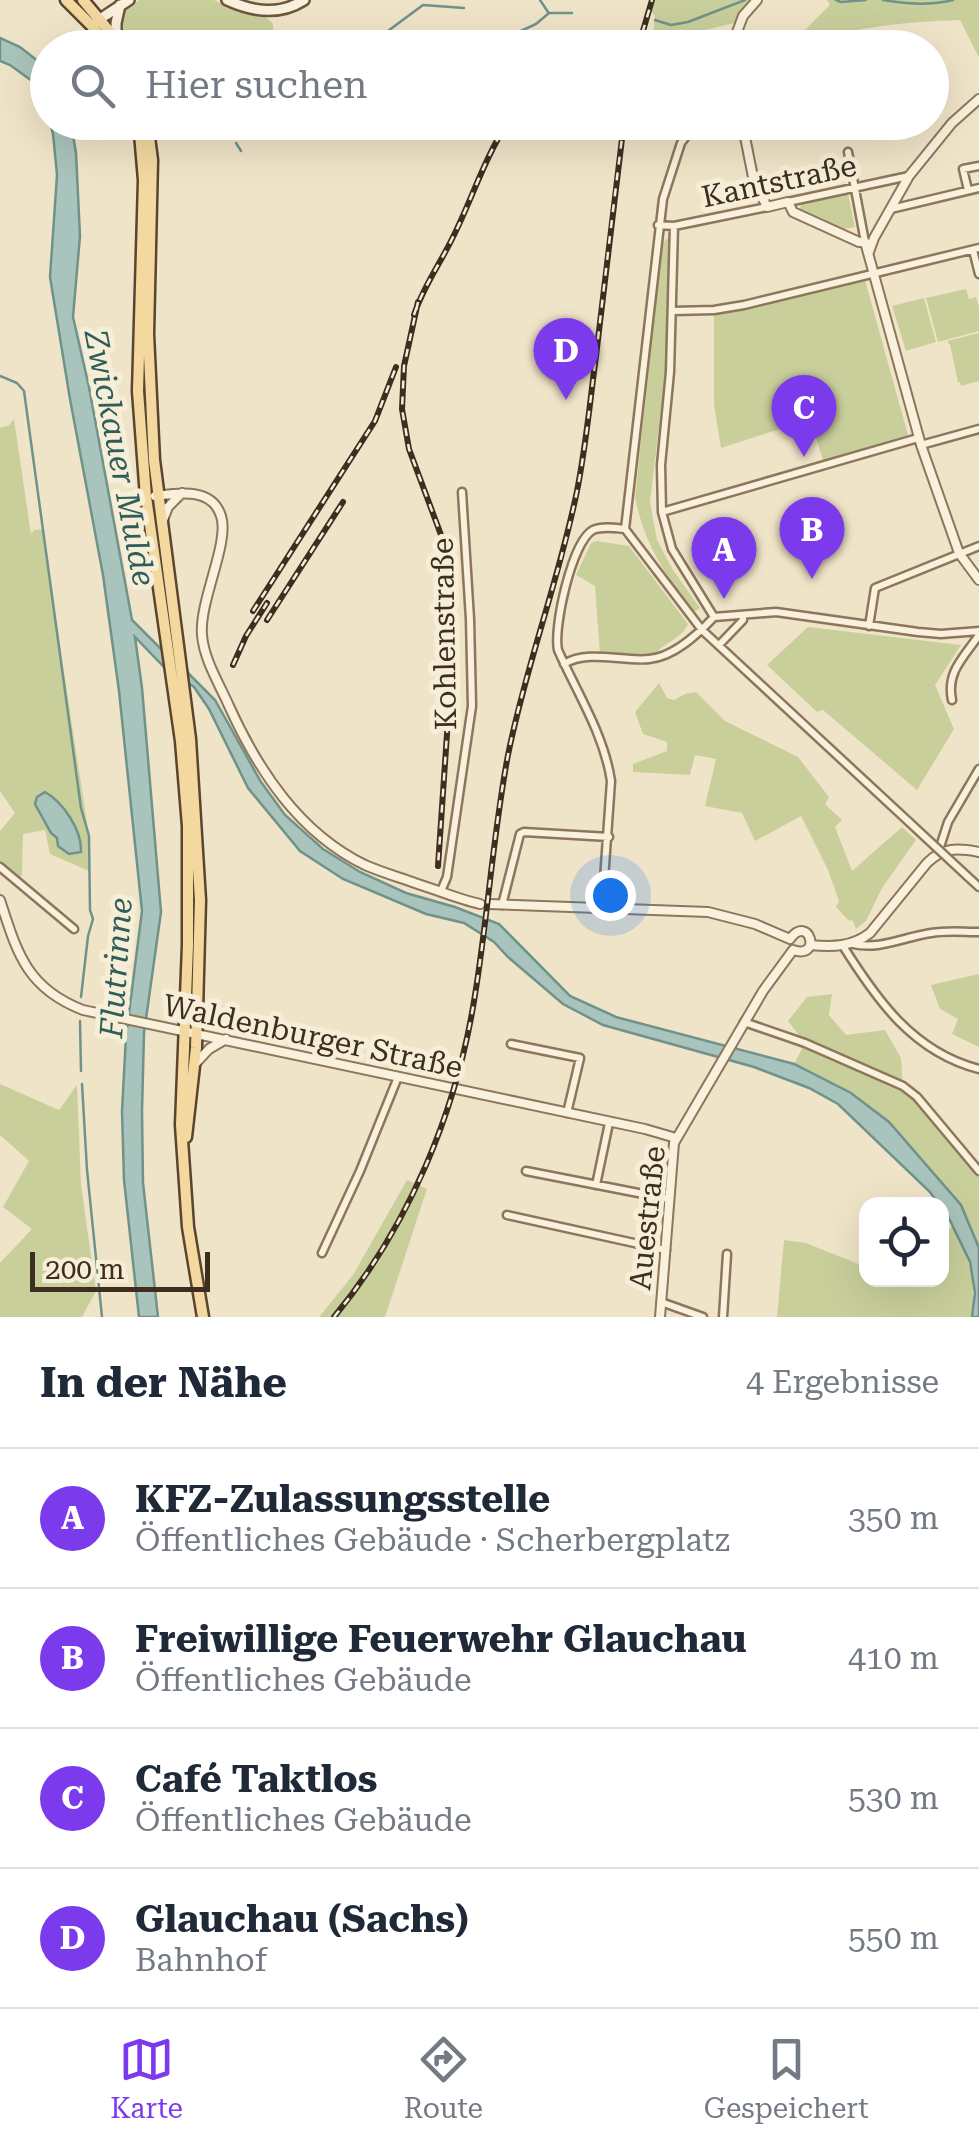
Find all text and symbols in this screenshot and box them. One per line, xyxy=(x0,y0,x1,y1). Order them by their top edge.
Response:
search box xyxy=(30,30,949,140)
icon: search xyxy=(65,58,120,113)
text: Hier suchen xyxy=(145,63,368,107)
street label: Kantstraße xyxy=(699,148,859,214)
pin: D xyxy=(534,318,598,400)
water label: Zwickauer Mulde xyxy=(76,326,163,589)
pin: C xyxy=(772,374,836,457)
pin: B xyxy=(780,496,844,579)
pin: A xyxy=(692,516,756,599)
street label: Kohlenstraße xyxy=(425,537,463,731)
your location xyxy=(585,870,636,921)
water label: Flutrinne xyxy=(92,897,140,1040)
street label: Waldenburger Straße xyxy=(160,987,466,1085)
street label: Auestraße xyxy=(622,1144,672,1292)
map controls xyxy=(859,1197,949,1287)
button: locate xyxy=(859,1197,949,1287)
scale bar xyxy=(30,1247,210,1292)
text: 200 m xyxy=(45,1253,125,1286)
text: In der Nähe xyxy=(40,1358,287,1407)
text: 4 Ergebnisse xyxy=(746,1363,939,1401)
text: KFZ-Zulassungsstelle xyxy=(135,1477,550,1521)
text: A xyxy=(61,1499,84,1537)
text: 350 m xyxy=(848,1499,939,1537)
text: Öffentliches Gebäude · Scherbergplatz xyxy=(135,1521,730,1559)
text: Freiwillige Feuerwehr Glauchau xyxy=(135,1617,747,1661)
text: B xyxy=(61,1639,84,1677)
text: 410 m xyxy=(848,1639,939,1677)
text: Öffentliches Gebäude xyxy=(135,1661,472,1699)
text: Café Taktlos xyxy=(135,1757,377,1801)
text: C xyxy=(61,1779,84,1817)
text: 530 m xyxy=(848,1779,939,1817)
text: Öffentliches Gebäude xyxy=(135,1801,472,1839)
text: Glauchau (Sachs) xyxy=(135,1897,469,1941)
text: D xyxy=(60,1919,85,1957)
text: 550 m xyxy=(848,1919,939,1957)
text: Bahnhof xyxy=(135,1941,267,1979)
tab: Karte xyxy=(110,2032,183,2125)
tab: Route xyxy=(404,2032,483,2125)
tab: Gespeichert xyxy=(704,2032,869,2125)

